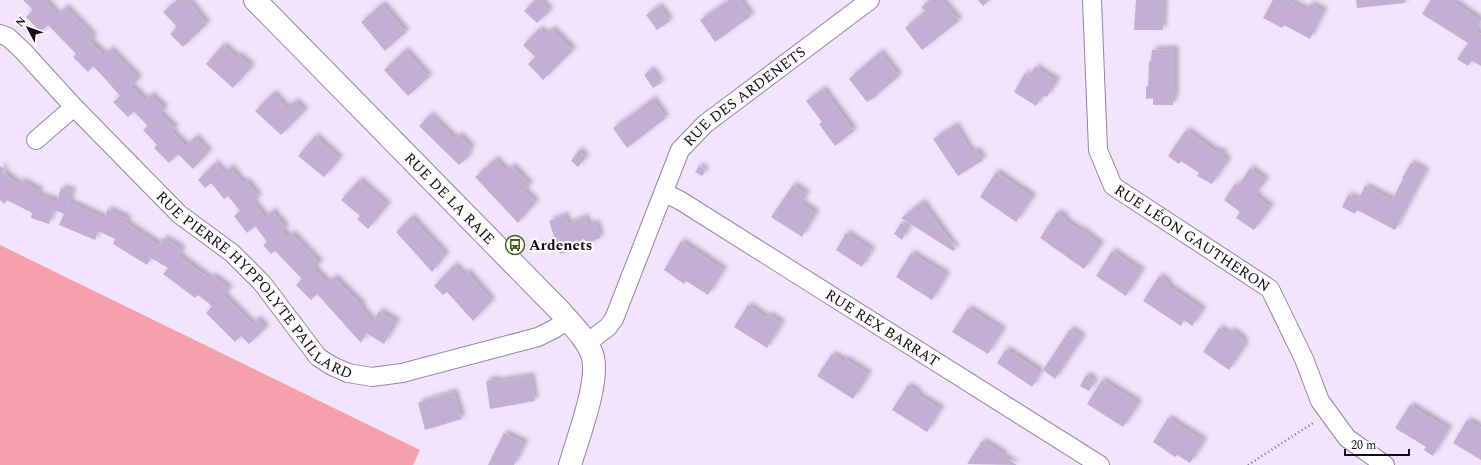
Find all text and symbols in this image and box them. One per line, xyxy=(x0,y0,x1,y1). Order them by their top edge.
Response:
north arrow xyxy=(8,8,48,48)
text: N xyxy=(11,13,30,31)
street label: RUE DES ARDENETS xyxy=(678,41,811,152)
street label: RUE DE LA RAIE xyxy=(399,147,500,250)
street label: RUE LÉON GAUTHERON xyxy=(1109,179,1275,298)
street label: RUE PIERRE HYPPOLYTE PAILLARD xyxy=(150,186,356,386)
bus stop icon: Ardenets xyxy=(504,234,526,256)
place label: Ardenets xyxy=(529,234,592,257)
street label: RUE REX BARRAT xyxy=(820,284,944,373)
scale bar xyxy=(1345,431,1409,457)
text: 20 m xyxy=(1351,436,1376,455)

